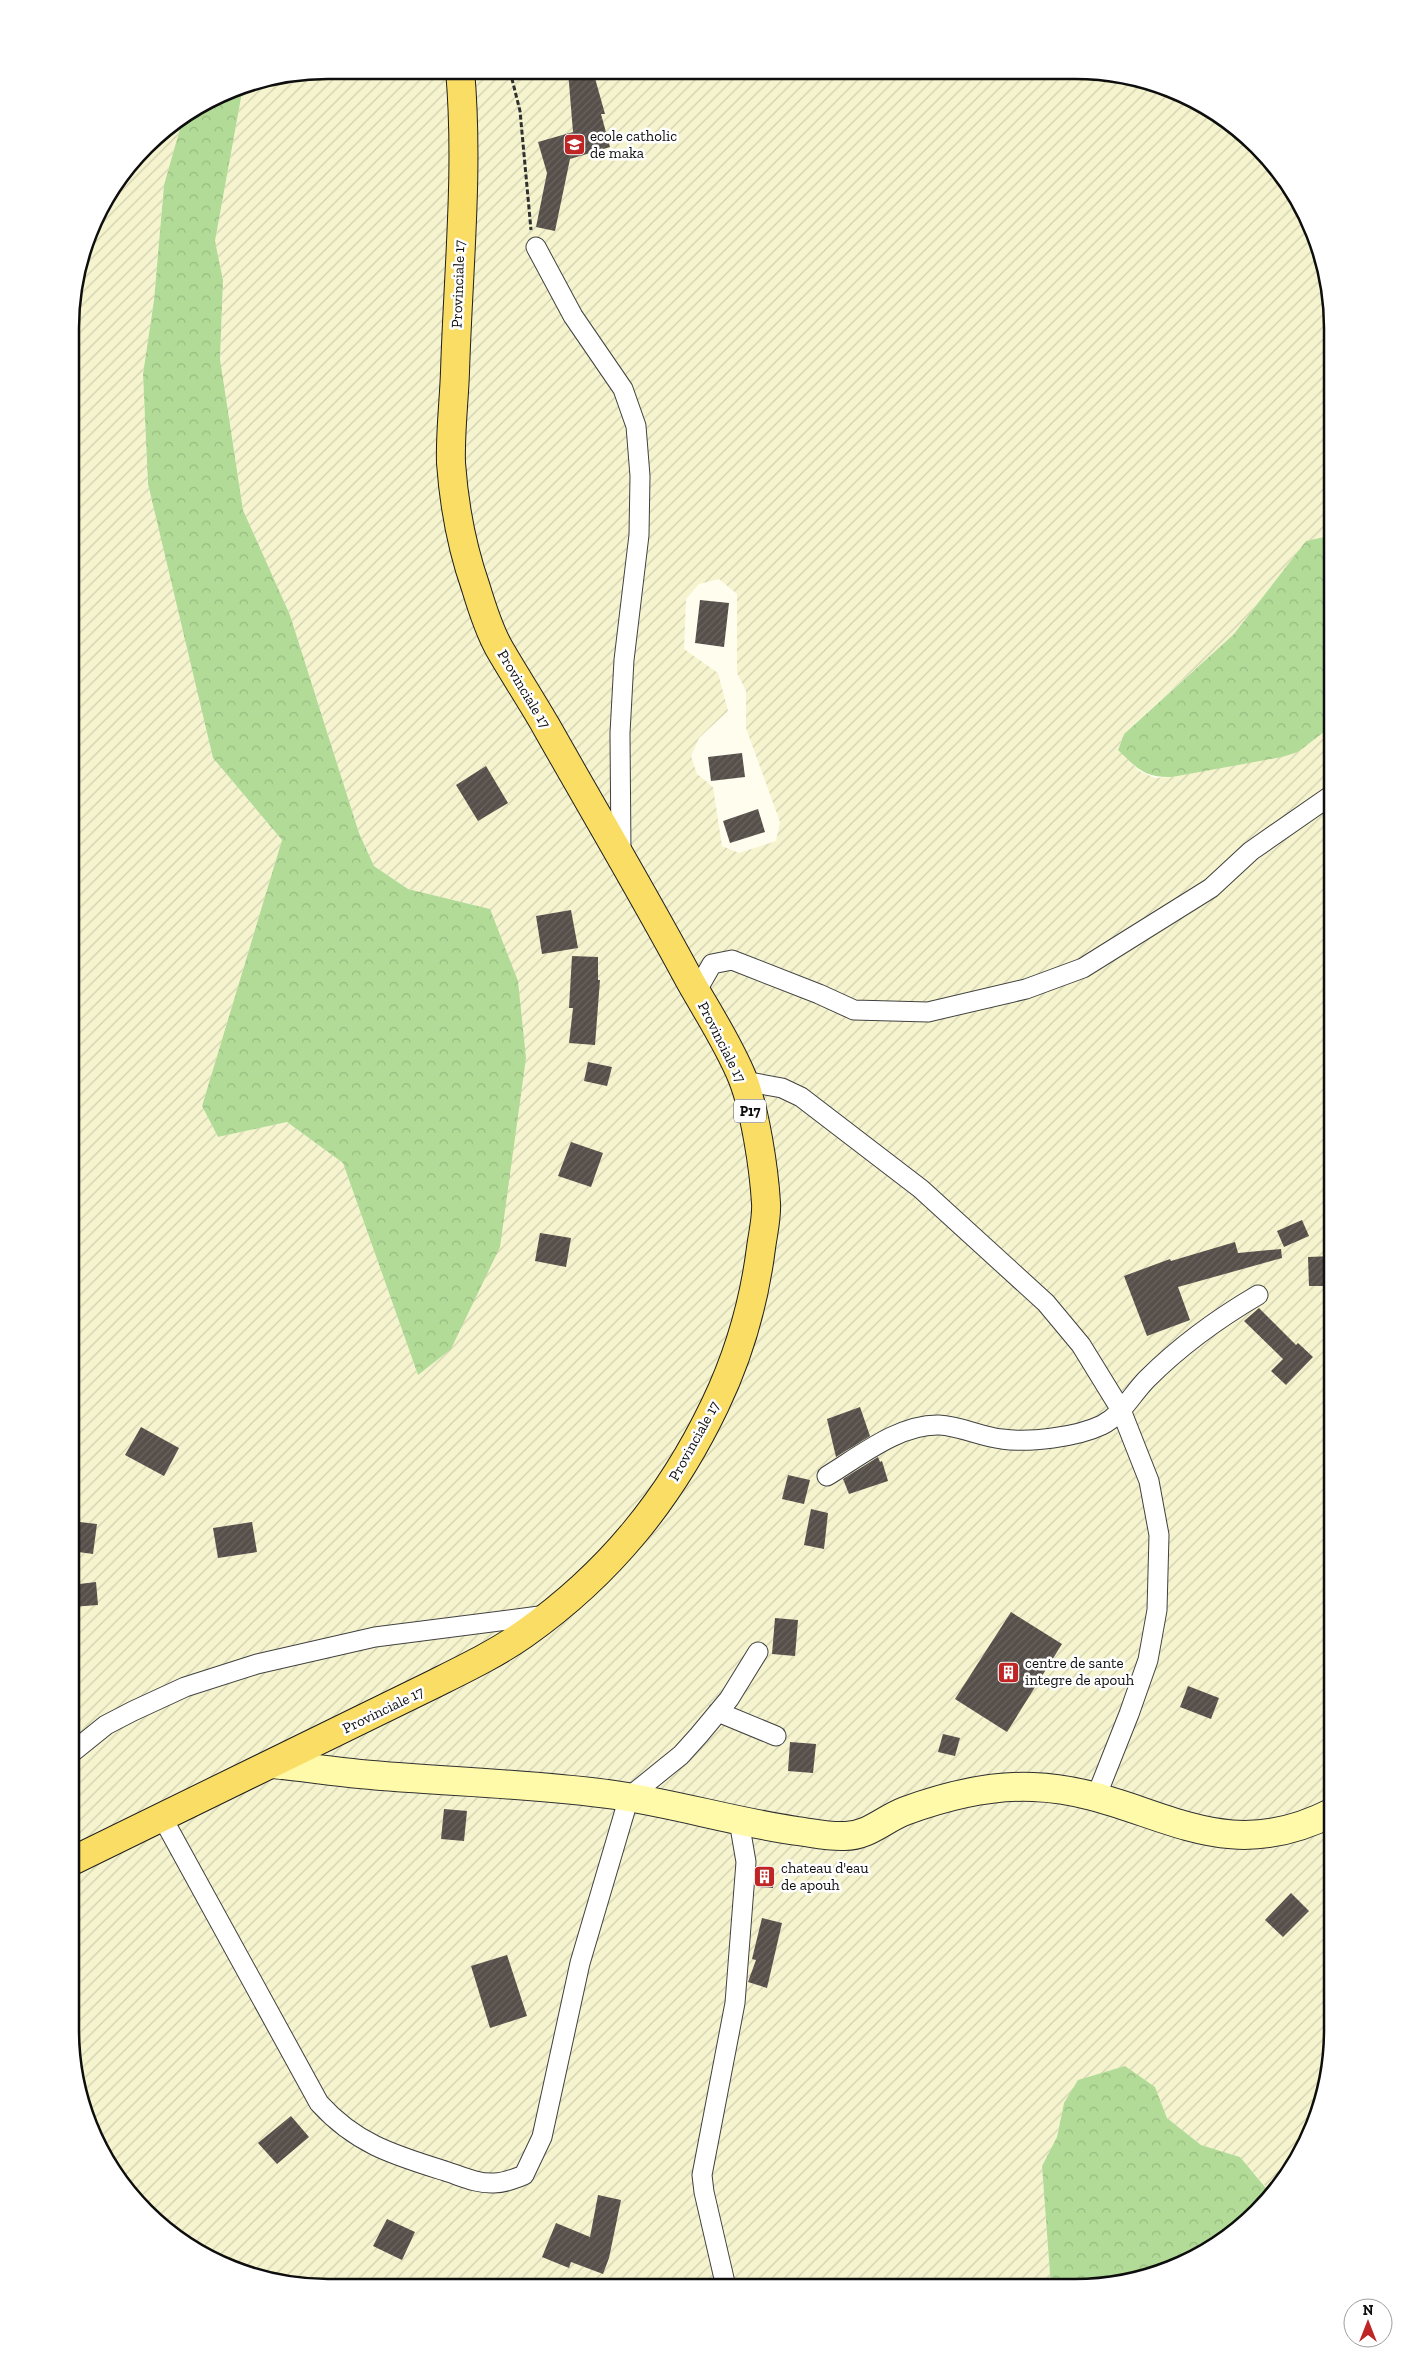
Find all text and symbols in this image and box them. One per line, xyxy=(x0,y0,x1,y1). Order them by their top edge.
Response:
place label: ecole catholic de maka xyxy=(590,127,677,162)
school or university icon: ecole catholic de maka xyxy=(562,133,586,157)
street label: Provinciale 17 xyxy=(447,240,469,328)
street label: Provinciale 17 xyxy=(494,647,554,731)
street label: Provinciale 17 xyxy=(694,999,750,1085)
road number: P17 xyxy=(734,1100,766,1122)
street label: Provinciale 17 xyxy=(665,1398,723,1484)
place label: centre de sante integre de apouh xyxy=(1025,1654,1135,1689)
building icon: centre de sante integre de apouh xyxy=(997,1660,1021,1684)
street label: Provinciale 17 xyxy=(339,1683,427,1737)
place label: chateau d'eau de apouh xyxy=(781,1859,869,1894)
building icon: chateau d'eau de apouh xyxy=(753,1865,777,1889)
north arrow xyxy=(1343,2298,1393,2348)
text: N xyxy=(1363,2302,1374,2319)

